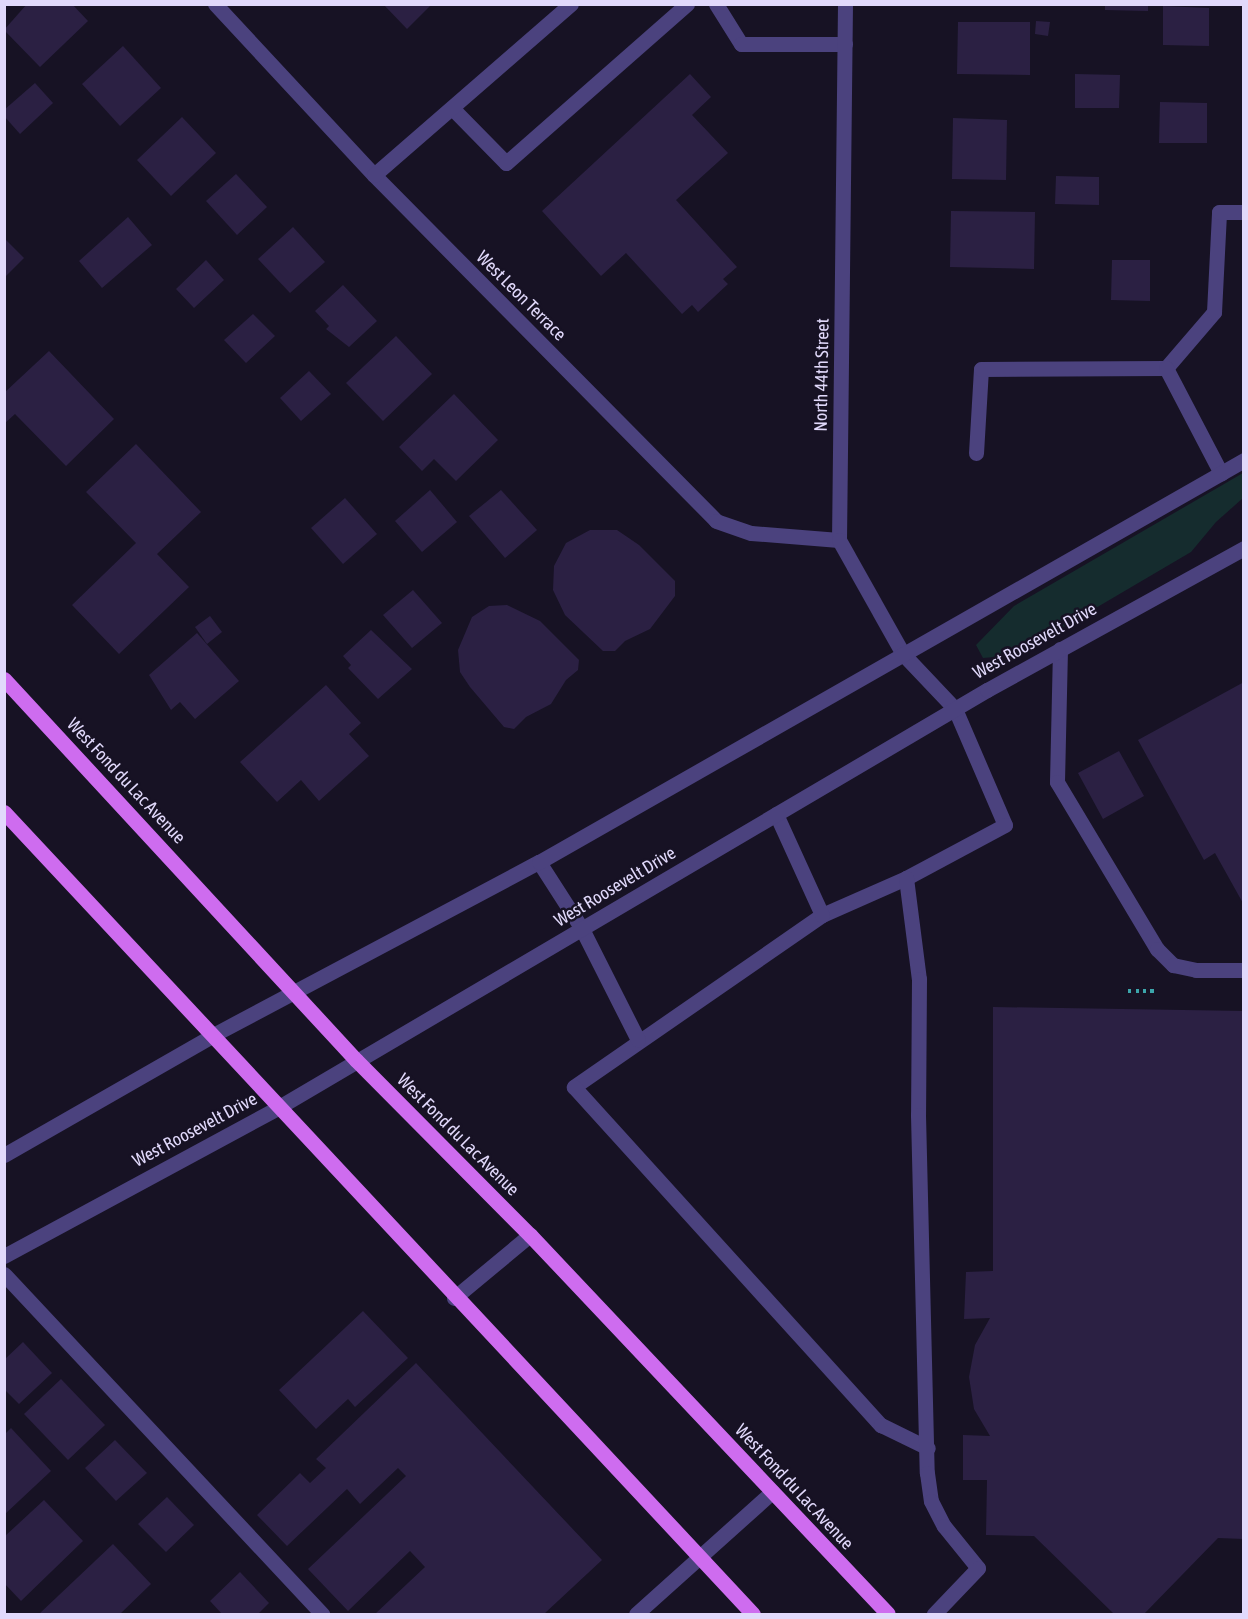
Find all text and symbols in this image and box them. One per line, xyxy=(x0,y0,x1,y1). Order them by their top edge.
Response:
street label: West Leon Terrace xyxy=(472,247,570,345)
street label: North 44th Street xyxy=(810,318,834,432)
street label: West Roosevelt Drive xyxy=(970,598,1100,684)
street label: West Fond du Lac Avenue xyxy=(62,714,190,848)
street label: West Roosevelt Drive xyxy=(550,842,680,932)
street label: West Fond du Lac Avenue xyxy=(392,1069,524,1201)
street label: West Roosevelt Drive xyxy=(129,1088,261,1172)
street label: West Fond du Lac Avenue xyxy=(730,1420,858,1554)

